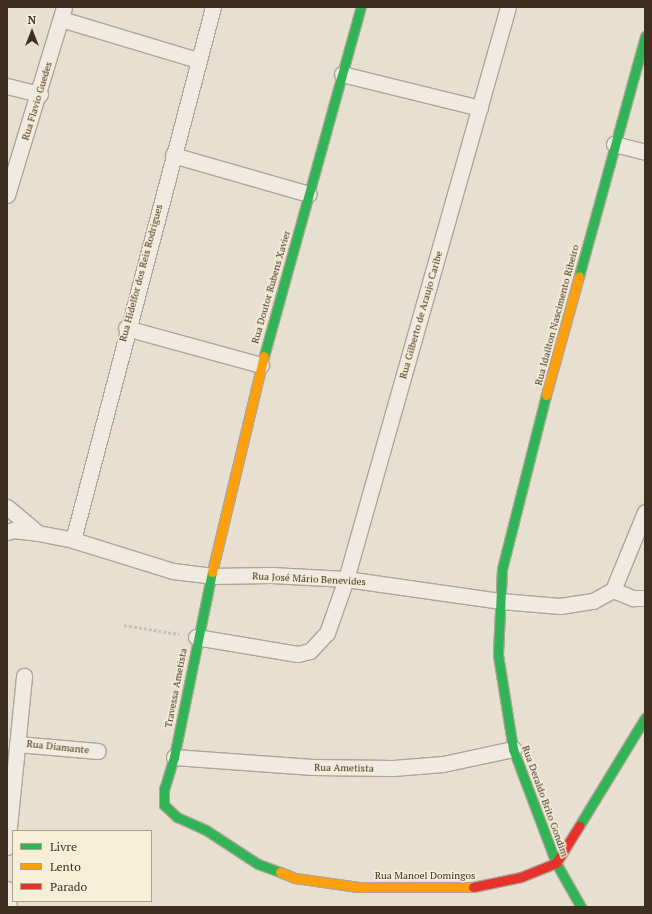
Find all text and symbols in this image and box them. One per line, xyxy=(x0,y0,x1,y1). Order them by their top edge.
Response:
north arrow xyxy=(12,12,52,52)
text: N xyxy=(28,13,36,27)
street label: Rua Flavio Guedes xyxy=(19,60,55,142)
street label: Rua Hidelfor dos Reis Rodrigues xyxy=(117,203,165,343)
street label: Rua Doutor Rubens Xavier xyxy=(249,229,293,345)
street label: Rua Idailton Nascimento Ribeiro xyxy=(532,243,582,387)
street label: Rua Gilberto de Araujo Caribe xyxy=(397,250,445,380)
street label: Rua José Mário Benevides xyxy=(252,570,366,588)
street label: Travessa Ametista xyxy=(162,647,190,729)
street label: Rua Diamante xyxy=(26,738,90,756)
street label: Rua Deraldo Brito Gondim xyxy=(519,744,571,858)
street label: Rua Ametista xyxy=(314,761,374,775)
legend xyxy=(12,830,152,902)
text: Livre xyxy=(50,839,77,854)
text: Lento xyxy=(50,859,81,874)
street label: Rua Manoel Domingos xyxy=(375,870,475,882)
text: Parado xyxy=(50,879,87,894)

